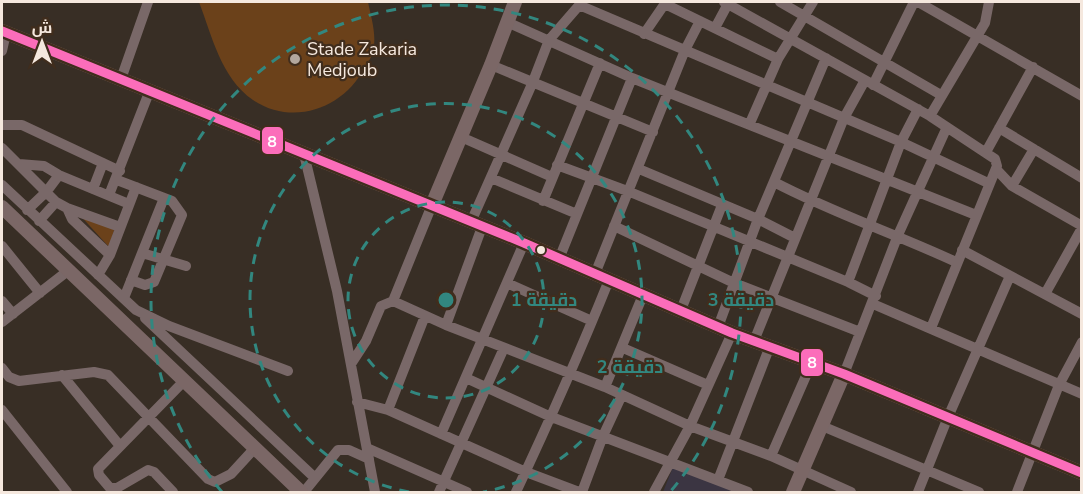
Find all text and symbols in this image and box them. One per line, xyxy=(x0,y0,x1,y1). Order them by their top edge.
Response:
north arrow xyxy=(12,12,72,72)
text: ش xyxy=(32,17,52,39)
place label: Stade Zakaria Medjoub xyxy=(307,37,417,82)
marker: Stade Zakaria Medjoub xyxy=(288,52,302,66)
line badge: 8 xyxy=(261,126,284,155)
text: 8 xyxy=(267,131,277,153)
unlabelled marker xyxy=(535,244,547,256)
text: 1 دقيقة xyxy=(511,288,577,312)
text: 3 دقيقة xyxy=(708,288,774,312)
centre of rings xyxy=(436,290,456,310)
line badge: 8 xyxy=(800,348,824,377)
text: 8 xyxy=(807,352,817,374)
text: 2 دقيقة xyxy=(597,355,663,379)

